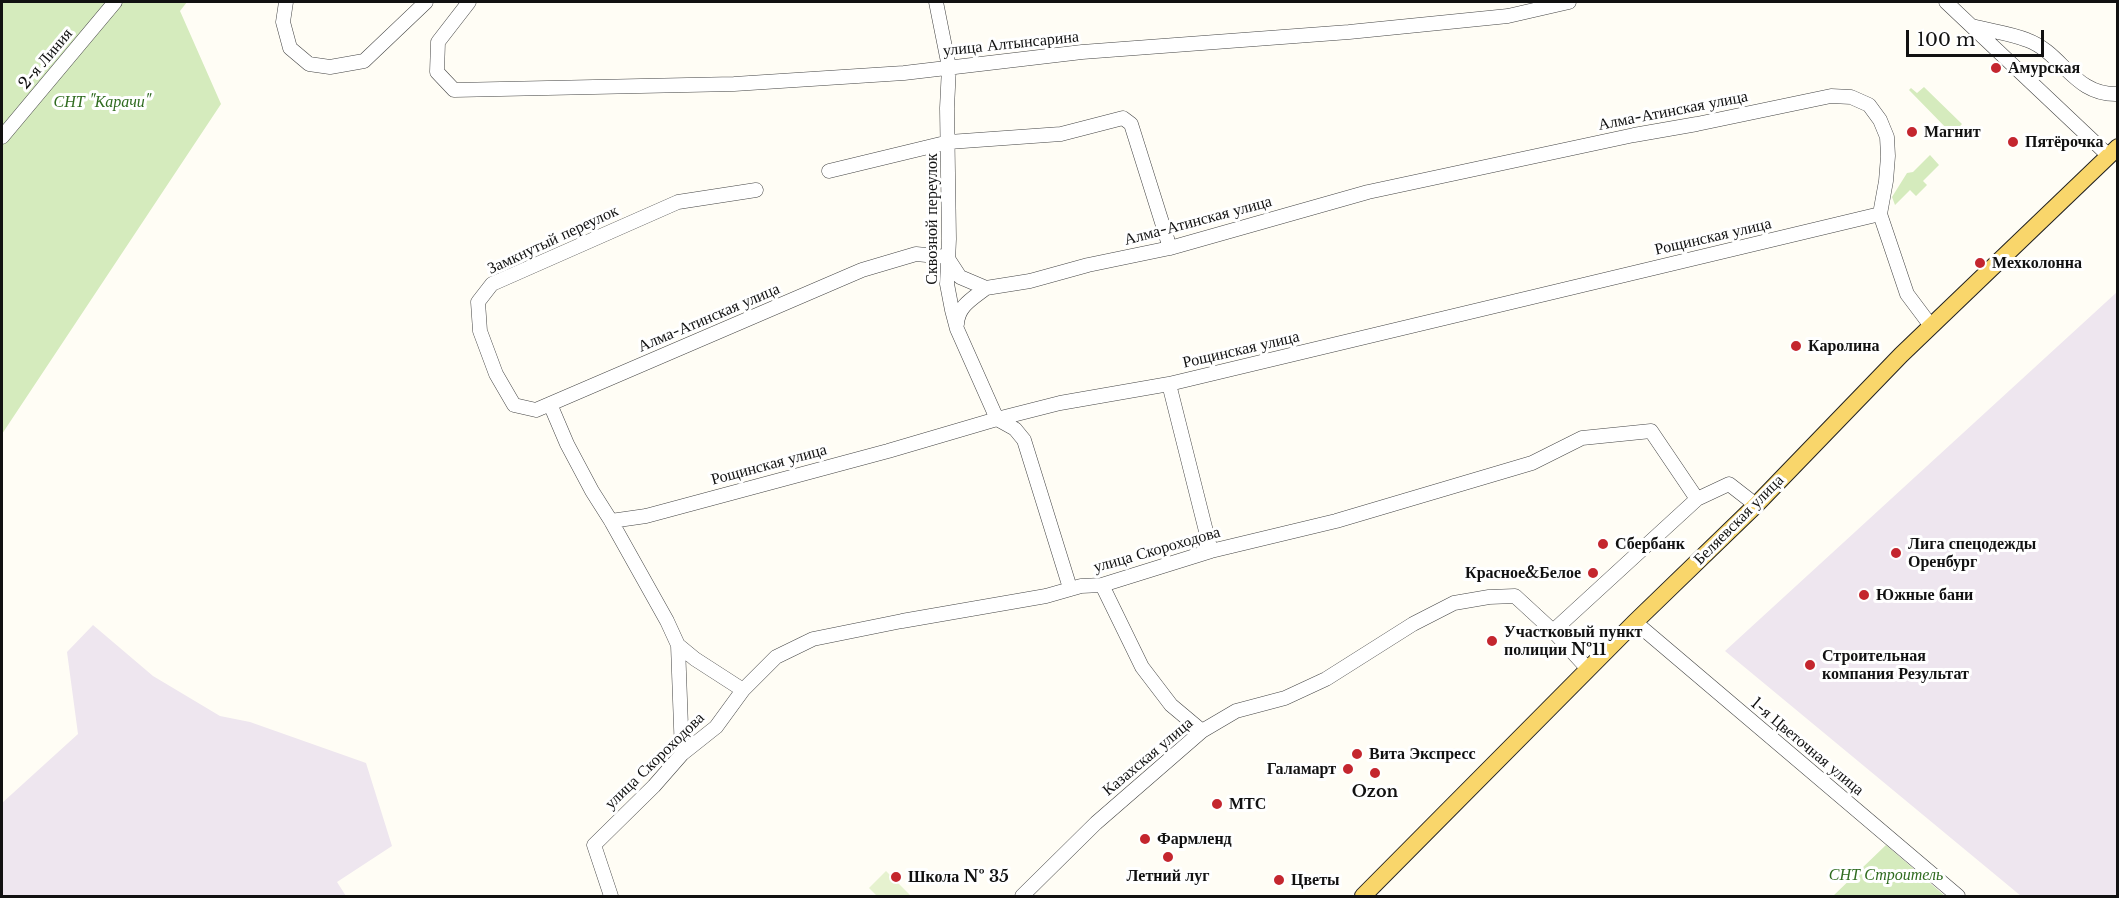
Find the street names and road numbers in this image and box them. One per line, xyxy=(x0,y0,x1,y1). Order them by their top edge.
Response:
street label: 2-я Линия xyxy=(15,25,77,93)
street label: улица Алтынсарина xyxy=(942,27,1080,61)
street label: Алма-Атинская улица xyxy=(1596,87,1750,135)
street label: Сквозной переулок xyxy=(922,153,942,285)
street label: Алма-Атинская улица xyxy=(1122,192,1274,250)
street label: Замкнутый переулок xyxy=(485,201,621,279)
street label: Рощинская улица xyxy=(1653,214,1773,260)
street label: Алма-Атинская улица xyxy=(635,279,783,357)
street label: Рощинская улица xyxy=(1181,327,1301,373)
street label: Рощинская улица xyxy=(709,440,829,490)
street label: Беляевская улица xyxy=(1690,471,1788,569)
street label: улица Скороходова xyxy=(1091,523,1223,577)
street label: 1-я Цветочная улица xyxy=(1746,694,1868,800)
street label: улица Скороходова xyxy=(601,709,709,813)
street label: Казахская улица xyxy=(1099,714,1197,800)

